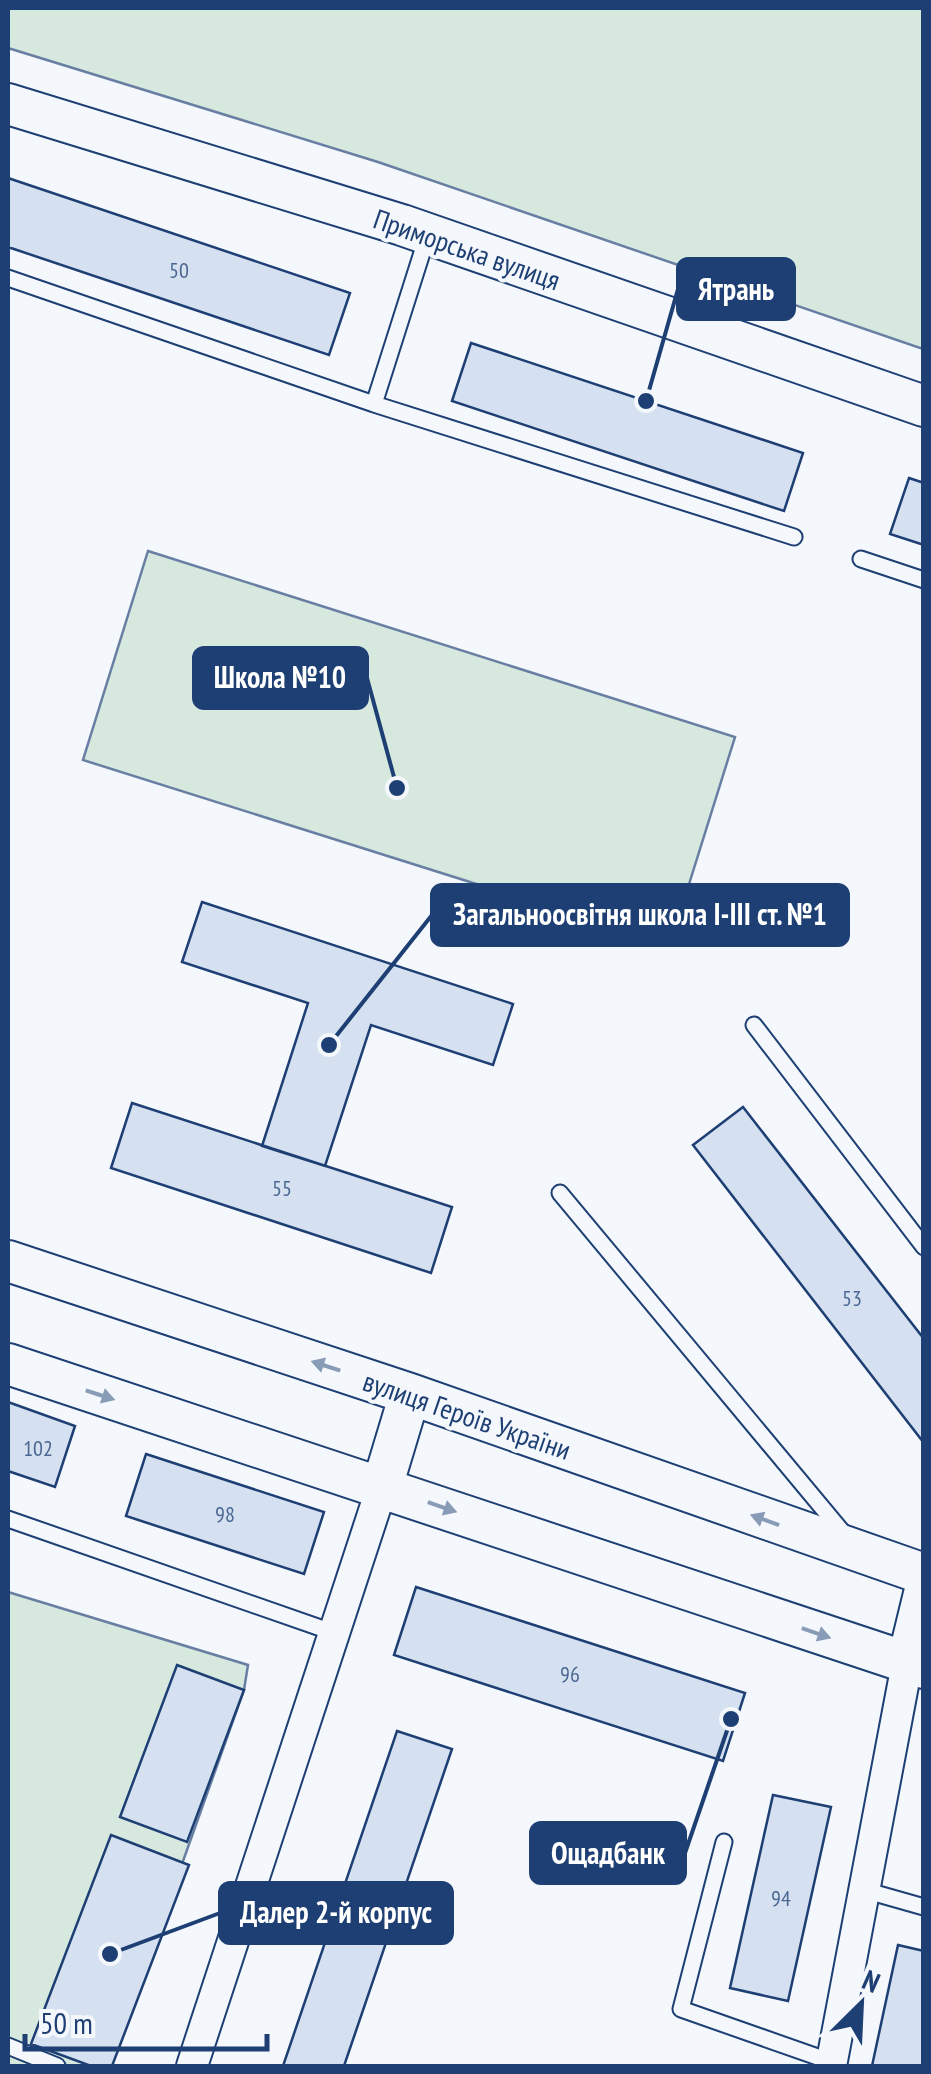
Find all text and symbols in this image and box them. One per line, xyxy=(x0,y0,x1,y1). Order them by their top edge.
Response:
street label: Приморська вулиця xyxy=(369,200,565,298)
house number: 50 xyxy=(169,256,189,284)
callout: Ятрань xyxy=(678,259,794,319)
text: Ятрань xyxy=(698,269,774,308)
callout: Школа №10 xyxy=(194,648,367,708)
text: Школа №10 xyxy=(214,657,346,696)
callout: Загальноосвітня школа І-ІІІ ст. №1 xyxy=(432,885,848,945)
text: Загальноосвітня школа І-ІІІ ст. №1 xyxy=(453,894,827,933)
house number: 55 xyxy=(272,1174,292,1202)
house number: 53 xyxy=(842,1284,862,1312)
one-way arrow xyxy=(311,1358,341,1373)
street label: вулиця Героїв України xyxy=(358,1362,576,1468)
one-way arrow xyxy=(85,1388,115,1403)
house number: 102 xyxy=(23,1434,53,1462)
house number: 98 xyxy=(215,1500,235,1528)
one-way arrow xyxy=(427,1501,457,1516)
one-way arrow xyxy=(750,1512,780,1527)
one-way arrow xyxy=(802,1626,832,1641)
house number: 96 xyxy=(560,1660,580,1688)
callout: Ощадбанк xyxy=(531,1823,685,1883)
text: Ощадбанк xyxy=(551,1833,666,1872)
callout: Далер 2-й корпус xyxy=(220,1883,452,1943)
house number: 94 xyxy=(771,1884,791,1912)
text: Далер 2-й корпус xyxy=(240,1892,433,1931)
north arrow xyxy=(811,1954,911,2054)
text: N xyxy=(857,1961,886,2001)
scale bar xyxy=(25,1989,268,2051)
text: 50 m xyxy=(40,2003,93,2042)

